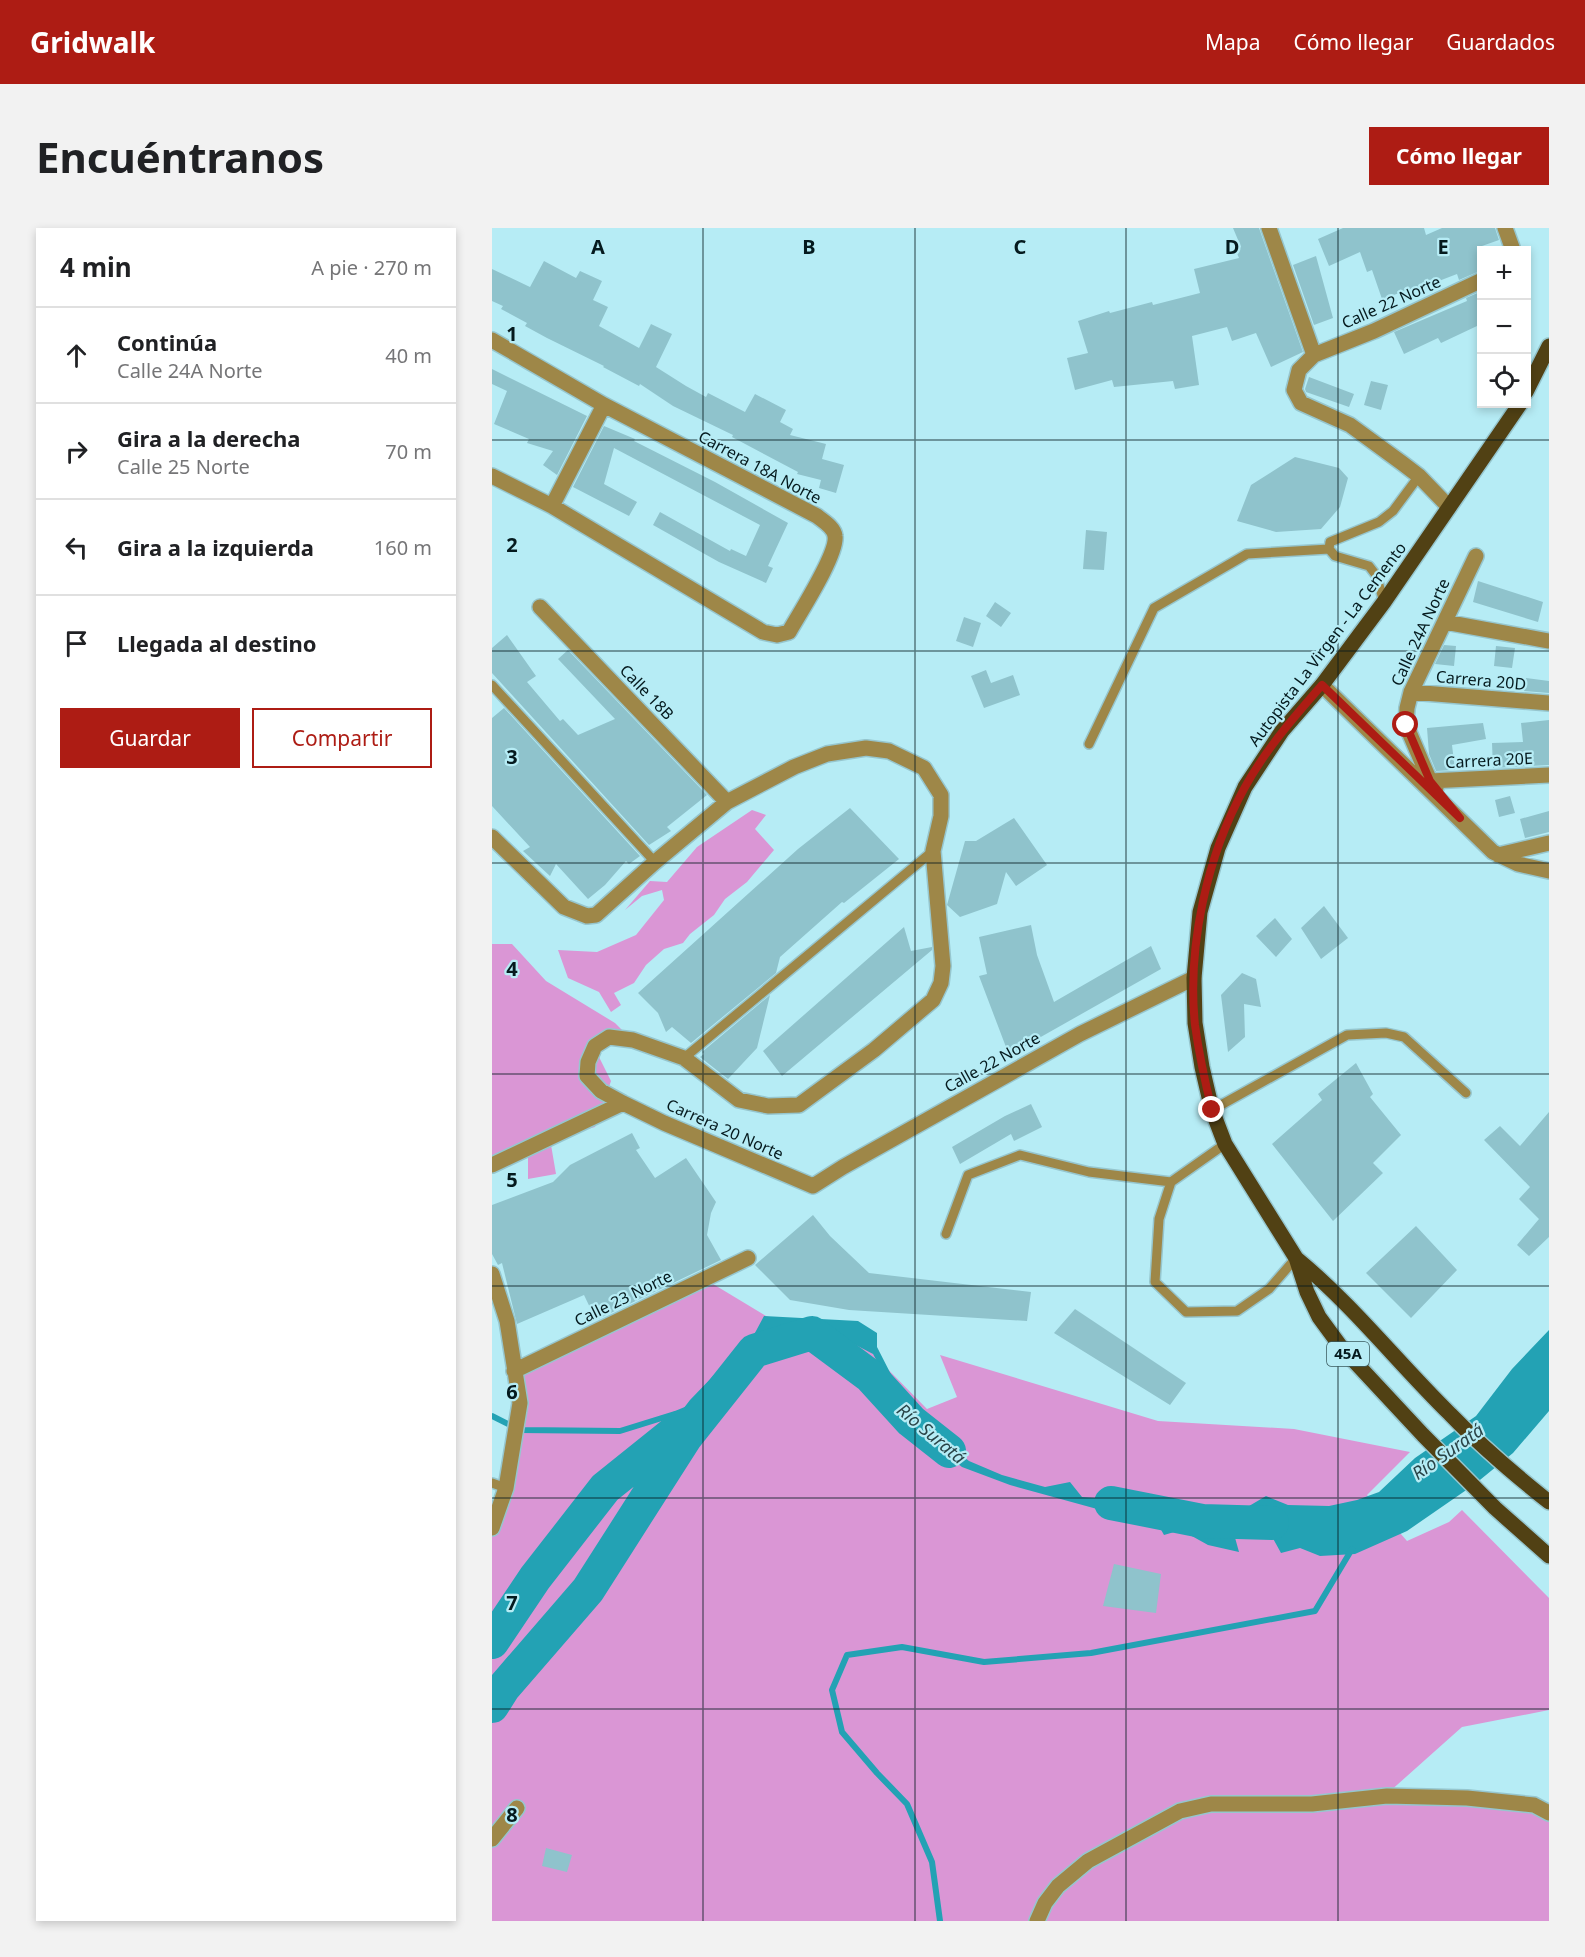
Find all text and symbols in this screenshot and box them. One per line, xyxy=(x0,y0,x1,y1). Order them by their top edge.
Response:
text: Gridwalk xyxy=(30,23,155,61)
text: Mapa xyxy=(1205,28,1260,56)
text: Cómo llegar xyxy=(1293,28,1413,56)
text: Guardados xyxy=(1446,28,1555,56)
button: Cómo llegar xyxy=(1369,127,1549,185)
text: Encuéntranos xyxy=(36,128,324,185)
text: A xyxy=(591,233,605,260)
text: B xyxy=(802,233,816,260)
text: C xyxy=(1014,233,1027,260)
text: D xyxy=(1225,233,1239,260)
text: E xyxy=(1437,233,1449,260)
map controls xyxy=(1477,246,1531,408)
button: + xyxy=(1477,246,1531,300)
text: 4 min xyxy=(60,249,132,285)
text: A pie · 270 m xyxy=(311,254,432,281)
street label: Calle 22 Norte xyxy=(1338,270,1444,334)
button: − xyxy=(1477,300,1531,354)
text: 1 xyxy=(506,320,518,347)
text: Continúa xyxy=(117,327,217,357)
icon: ahead xyxy=(60,339,93,372)
text: 40 m xyxy=(385,342,432,369)
button: locate xyxy=(1477,354,1531,408)
text: Calle 24A Norte xyxy=(117,357,263,384)
text: Gira a la derecha xyxy=(117,423,301,453)
street label: Carrera 18A Norte xyxy=(695,425,825,509)
icon: right xyxy=(60,435,93,468)
text: 70 m xyxy=(385,438,432,465)
text: Calle 25 Norte xyxy=(117,453,250,480)
icon: left xyxy=(60,531,93,564)
text: 2 xyxy=(506,531,518,558)
text: Gira a la izquierda xyxy=(117,532,314,562)
text: 160 m xyxy=(374,534,432,561)
street label: Autopista La Virgen - La Cemento xyxy=(1243,538,1411,750)
street label: Calle 24A Norte xyxy=(1385,575,1455,689)
icon: arrive xyxy=(60,627,93,660)
text: Llegada al destino xyxy=(117,628,317,658)
street label: Calle 18B xyxy=(615,659,679,725)
street label: Carrera 20D xyxy=(1435,665,1527,695)
button: Guardar xyxy=(60,708,240,768)
button: Compartir xyxy=(252,708,432,768)
route start xyxy=(1392,711,1418,737)
text: 3 xyxy=(506,743,518,770)
street label: Carrera 20E xyxy=(1445,747,1533,773)
text: 4 xyxy=(506,955,518,982)
street label: Calle 22 Norte xyxy=(940,1027,1044,1097)
street label: Carrera 20 Norte xyxy=(663,1093,787,1165)
route end xyxy=(1198,1096,1224,1122)
text: 5 xyxy=(506,1166,518,1193)
street label: Calle 23 Norte xyxy=(570,1265,676,1331)
road number: 45A xyxy=(1327,1342,1369,1366)
text: 6 xyxy=(506,1378,518,1405)
water label: Río Suratá xyxy=(892,1398,971,1469)
water label: Río Suratá xyxy=(1407,1418,1488,1485)
text: 7 xyxy=(506,1589,518,1616)
text: 8 xyxy=(506,1801,518,1828)

